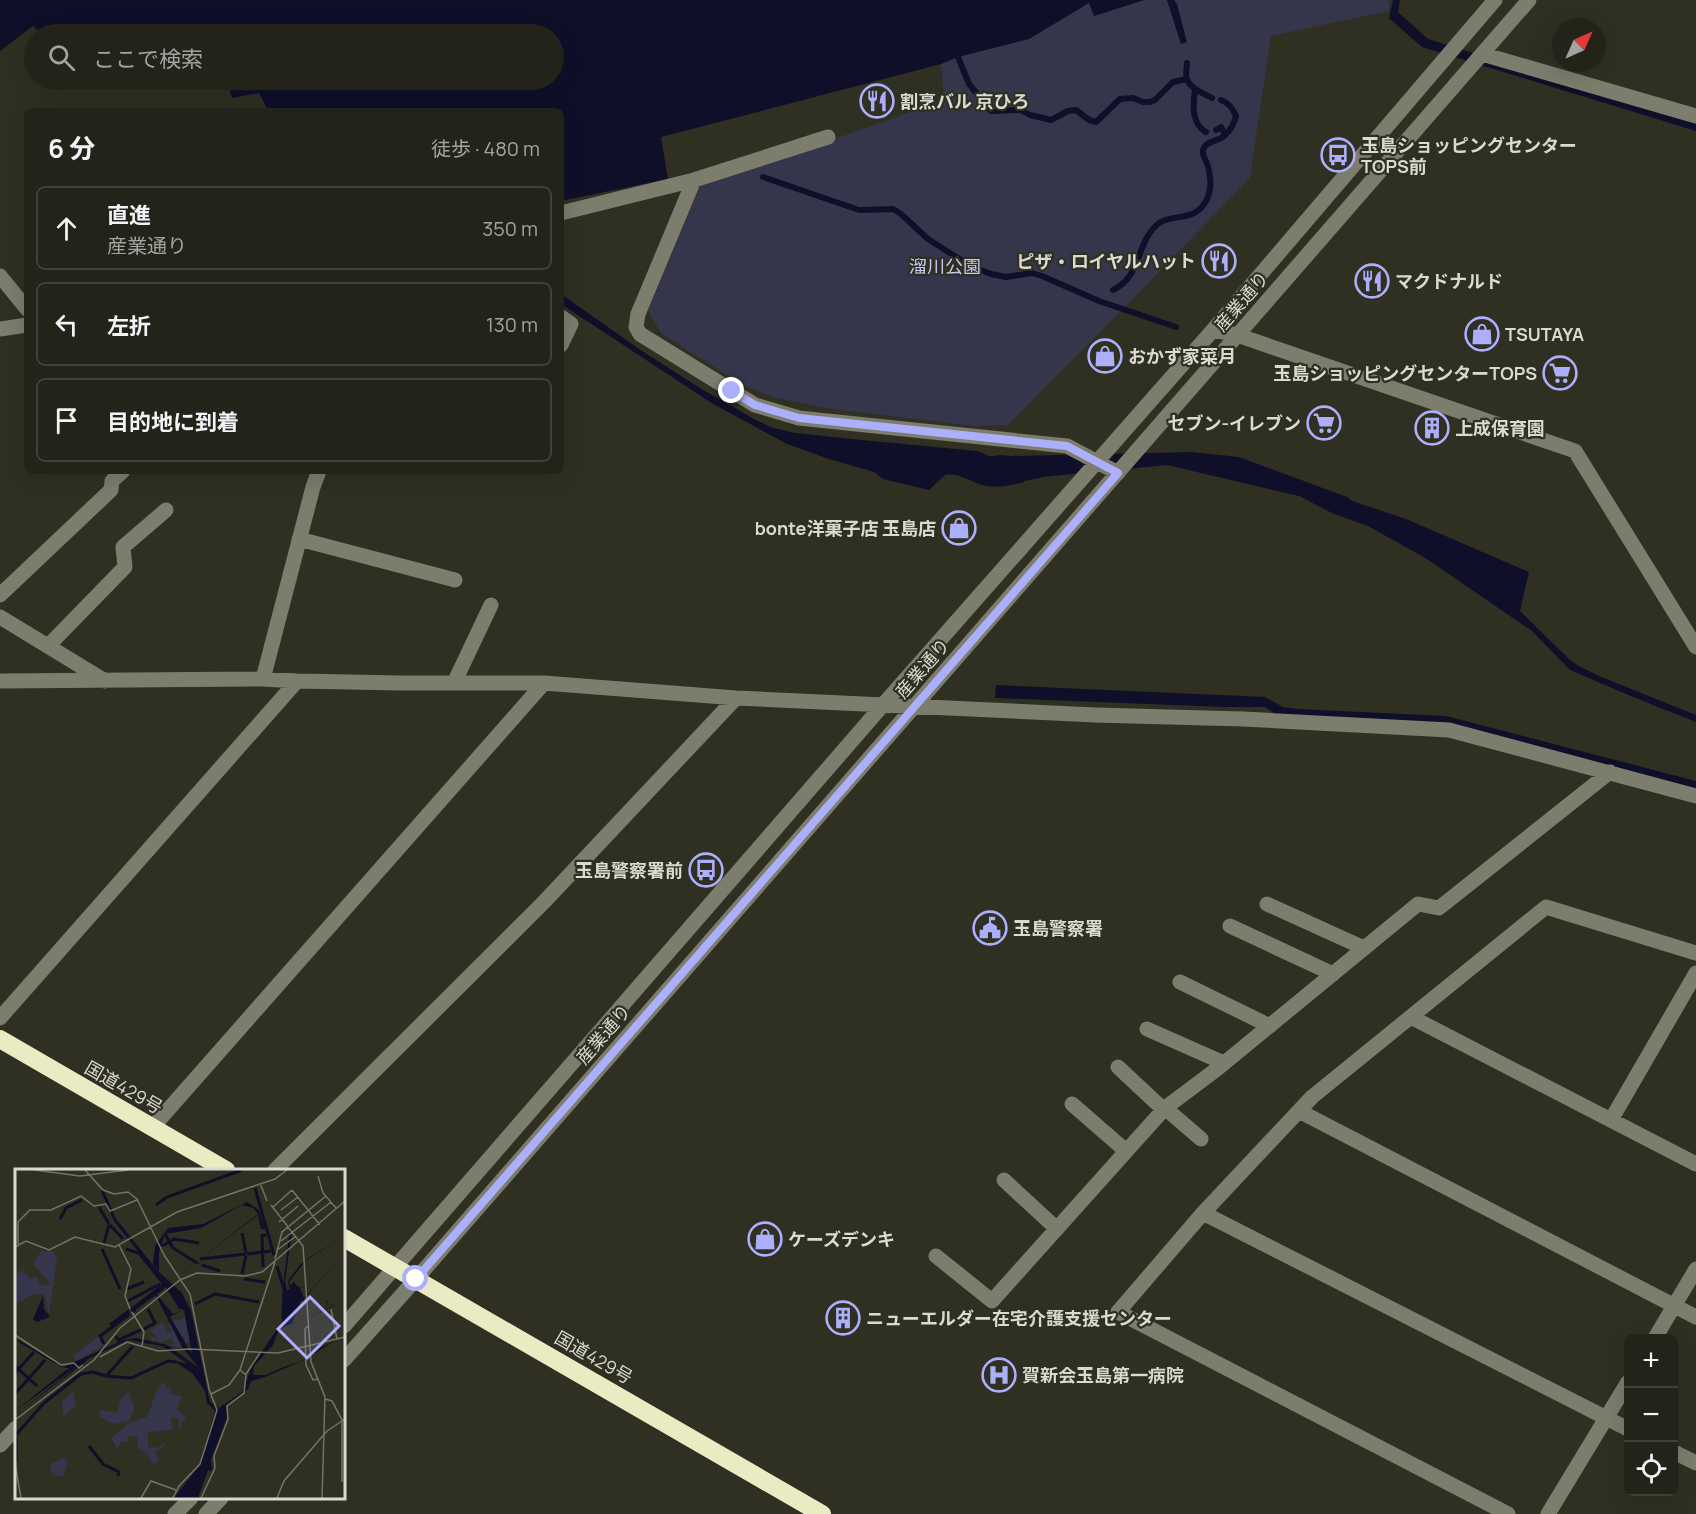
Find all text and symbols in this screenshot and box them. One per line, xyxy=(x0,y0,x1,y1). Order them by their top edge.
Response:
north arrow xyxy=(1552,18,1606,72)
search box xyxy=(24,24,564,90)
icon: search xyxy=(45,41,78,74)
text: ここで検索 xyxy=(93,44,203,74)
restaurant icon: 割烹バル 京ひろ xyxy=(859,83,895,119)
place label: 割烹バル 京ひろ xyxy=(900,89,1030,113)
text: 6 分 xyxy=(48,130,95,166)
place label: 玉島ショッピングセンター TOPS前 xyxy=(1361,133,1577,178)
text: 徒歩 · 480 m xyxy=(431,135,540,162)
bus stop icon: 玉島ショッピングセンター TOPS前 xyxy=(1320,137,1356,173)
text: 直進 xyxy=(107,200,151,230)
icon: ahead xyxy=(50,212,83,245)
text: 350 m xyxy=(482,215,538,242)
text: 産業通り xyxy=(107,232,187,259)
restaurant icon: ピザ・ロイヤルハット xyxy=(1201,243,1237,279)
place label: ピザ・ロイヤルハット xyxy=(1017,249,1196,273)
park label: 溜川公園 xyxy=(909,254,981,278)
restaurant icon: マクドナルド xyxy=(1354,263,1390,299)
street label: 産業通り xyxy=(1208,266,1274,336)
place label: マクドナルド xyxy=(1395,269,1503,293)
icon: left xyxy=(50,308,83,341)
text: 左折 xyxy=(107,311,151,341)
text: 130 m xyxy=(486,311,538,338)
shop icon: TSUTAYA xyxy=(1464,316,1500,352)
place label: TSUTAYA xyxy=(1505,322,1584,346)
shop icon: おかず家菜月 xyxy=(1087,338,1123,374)
place label: おかず家菜月 xyxy=(1128,344,1236,368)
supermarket icon: 玉島ショッピングセンターTOPS xyxy=(1542,355,1578,391)
place label: 玉島ショッピングセンターTOPS xyxy=(1273,361,1537,385)
route end xyxy=(718,377,744,403)
icon: arrive xyxy=(50,404,83,437)
supermarket icon: セブン-イレブン xyxy=(1306,405,1342,441)
text: 目的地に到着 xyxy=(107,407,239,437)
building icon: 上成保育園 xyxy=(1414,410,1450,446)
place label: セブン-イレブン xyxy=(1167,411,1301,435)
place label: 上成保育園 xyxy=(1455,416,1545,440)
shop icon: bonte洋菓子店 玉島店 xyxy=(941,510,977,546)
place label: bonte洋菓子店 玉島店 xyxy=(755,516,936,540)
street label: 産業通り xyxy=(889,633,955,703)
bus stop icon: 玉島警察署前 xyxy=(688,852,724,888)
place label: 玉島警察署前 xyxy=(575,858,683,882)
public building icon: 玉島警察署 xyxy=(972,910,1008,946)
place label: 玉島警察署 xyxy=(1013,916,1103,940)
street label: 産業通り xyxy=(570,999,636,1069)
street label: 国道429号 xyxy=(81,1055,167,1119)
inset map xyxy=(15,1169,345,1499)
shop icon: ケーズデンキ xyxy=(747,1221,783,1257)
place label: ケーズデンキ xyxy=(788,1227,895,1251)
route start xyxy=(402,1265,428,1291)
building icon: ニューエルダー在宅介護支援センター xyxy=(825,1300,861,1336)
place label: ニューエルダー在宅介護支援センター xyxy=(866,1306,1172,1330)
street label: 国道429号 xyxy=(551,1325,637,1389)
map controls xyxy=(1624,1334,1678,1496)
button: + xyxy=(1624,1334,1678,1388)
hospital icon: 賀新会玉島第一病院 xyxy=(981,1357,1017,1393)
place label: 賀新会玉島第一病院 xyxy=(1022,1363,1184,1387)
button: − xyxy=(1624,1388,1678,1442)
button: locate xyxy=(1624,1442,1678,1496)

